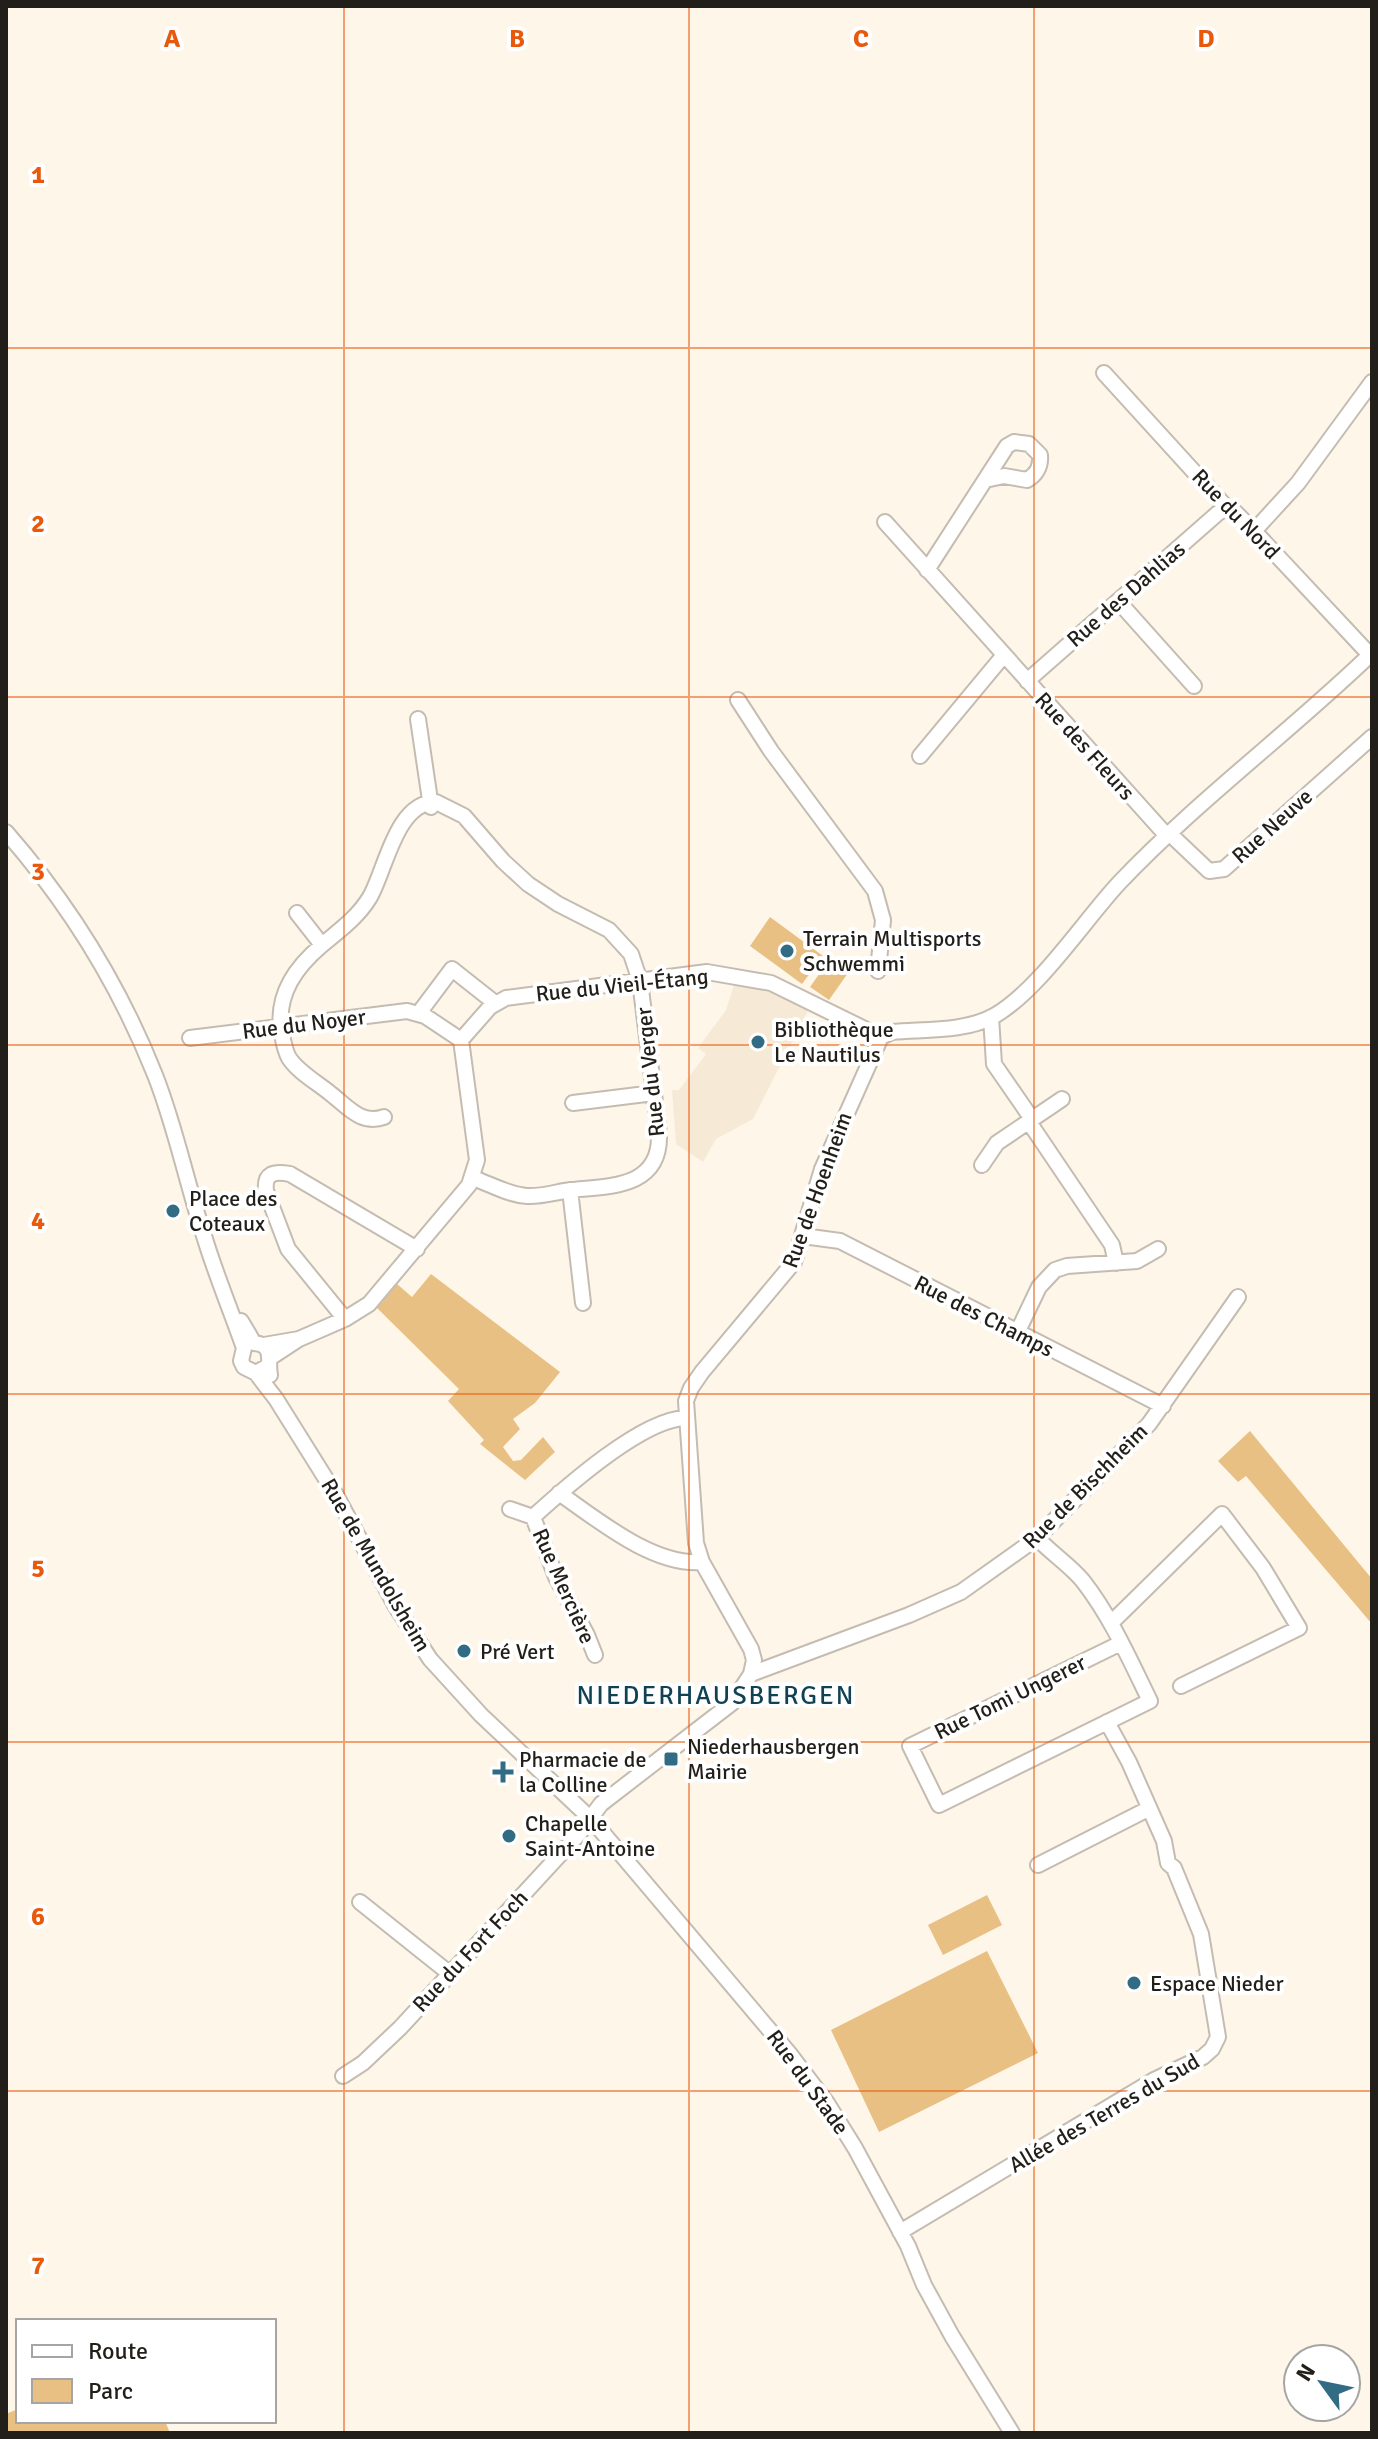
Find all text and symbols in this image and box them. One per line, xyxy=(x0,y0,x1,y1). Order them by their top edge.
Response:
text: A xyxy=(164,23,181,55)
text: B xyxy=(509,23,525,55)
text: C xyxy=(853,23,869,55)
text: D xyxy=(1197,23,1215,55)
text: 1 xyxy=(31,159,45,191)
street label: Rue du Nord xyxy=(1186,463,1286,565)
text: 2 xyxy=(31,508,45,540)
street label: Rue des Dahlias xyxy=(1061,535,1191,653)
street label: Rue des Fleurs xyxy=(1029,686,1141,806)
street label: Rue Neuve xyxy=(1226,783,1318,869)
text: 3 xyxy=(31,856,45,888)
place label: Terrain Multisports Schwemmi xyxy=(803,925,981,977)
marker: Terrain Multisports Schwemmi xyxy=(778,942,796,960)
street label: Rue du Vieil-Étang xyxy=(534,963,710,1007)
street label: Rue du Noyer xyxy=(241,1003,367,1045)
street label: Rue du Verger xyxy=(630,1006,670,1138)
place label: Bibliothèque Le Nautilus xyxy=(774,1016,894,1068)
marker: Bibliothèque Le Nautilus xyxy=(749,1033,767,1051)
street label: Rue de Hoenheim xyxy=(776,1108,858,1272)
place label: Place des Coteaux xyxy=(189,1185,277,1237)
marker: Place des Coteaux xyxy=(164,1202,182,1220)
text: 4 xyxy=(31,1205,45,1237)
street label: Rue des Champs xyxy=(910,1269,1058,1363)
street label: Rue de Bischheim xyxy=(1017,1418,1153,1554)
street label: Rue de Mundolsheim xyxy=(315,1474,437,1656)
street label: Rue Mercière xyxy=(527,1524,601,1648)
text: 5 xyxy=(31,1553,45,1585)
place label: Pré Vert xyxy=(480,1638,555,1665)
marker: Pré Vert xyxy=(455,1642,473,1660)
street label: Rue Tomi Ungerer xyxy=(930,1649,1090,1745)
district label: NIEDERHAUSBERGEN xyxy=(577,1680,855,1712)
place label: Niederhausbergen Mairie xyxy=(687,1733,860,1785)
place label: Pharmacie de la Colline xyxy=(519,1746,646,1798)
marker: Niederhausbergen Mairie xyxy=(662,1750,680,1768)
marker: Pharmacie de la Colline xyxy=(494,1763,512,1781)
place label: Chapelle Saint-Antoine xyxy=(525,1810,655,1862)
marker: Chapelle Saint-Antoine xyxy=(500,1827,518,1845)
street label: Rue du Fort Foch xyxy=(407,1884,533,2018)
text: 6 xyxy=(31,1901,45,1933)
place label: Espace Nieder xyxy=(1150,1970,1284,1997)
marker: Espace Nieder xyxy=(1125,1974,1143,1992)
street label: Rue du Stade xyxy=(761,2024,855,2140)
street label: Allée des Terres du Sud xyxy=(1004,2047,1204,2179)
text: 7 xyxy=(31,2250,45,2282)
legend xyxy=(16,2319,276,2423)
text: Route xyxy=(88,2336,148,2366)
north arrow xyxy=(1282,2343,1362,2423)
text: N xyxy=(1290,2359,1321,2386)
text: Parc xyxy=(88,2376,133,2406)

